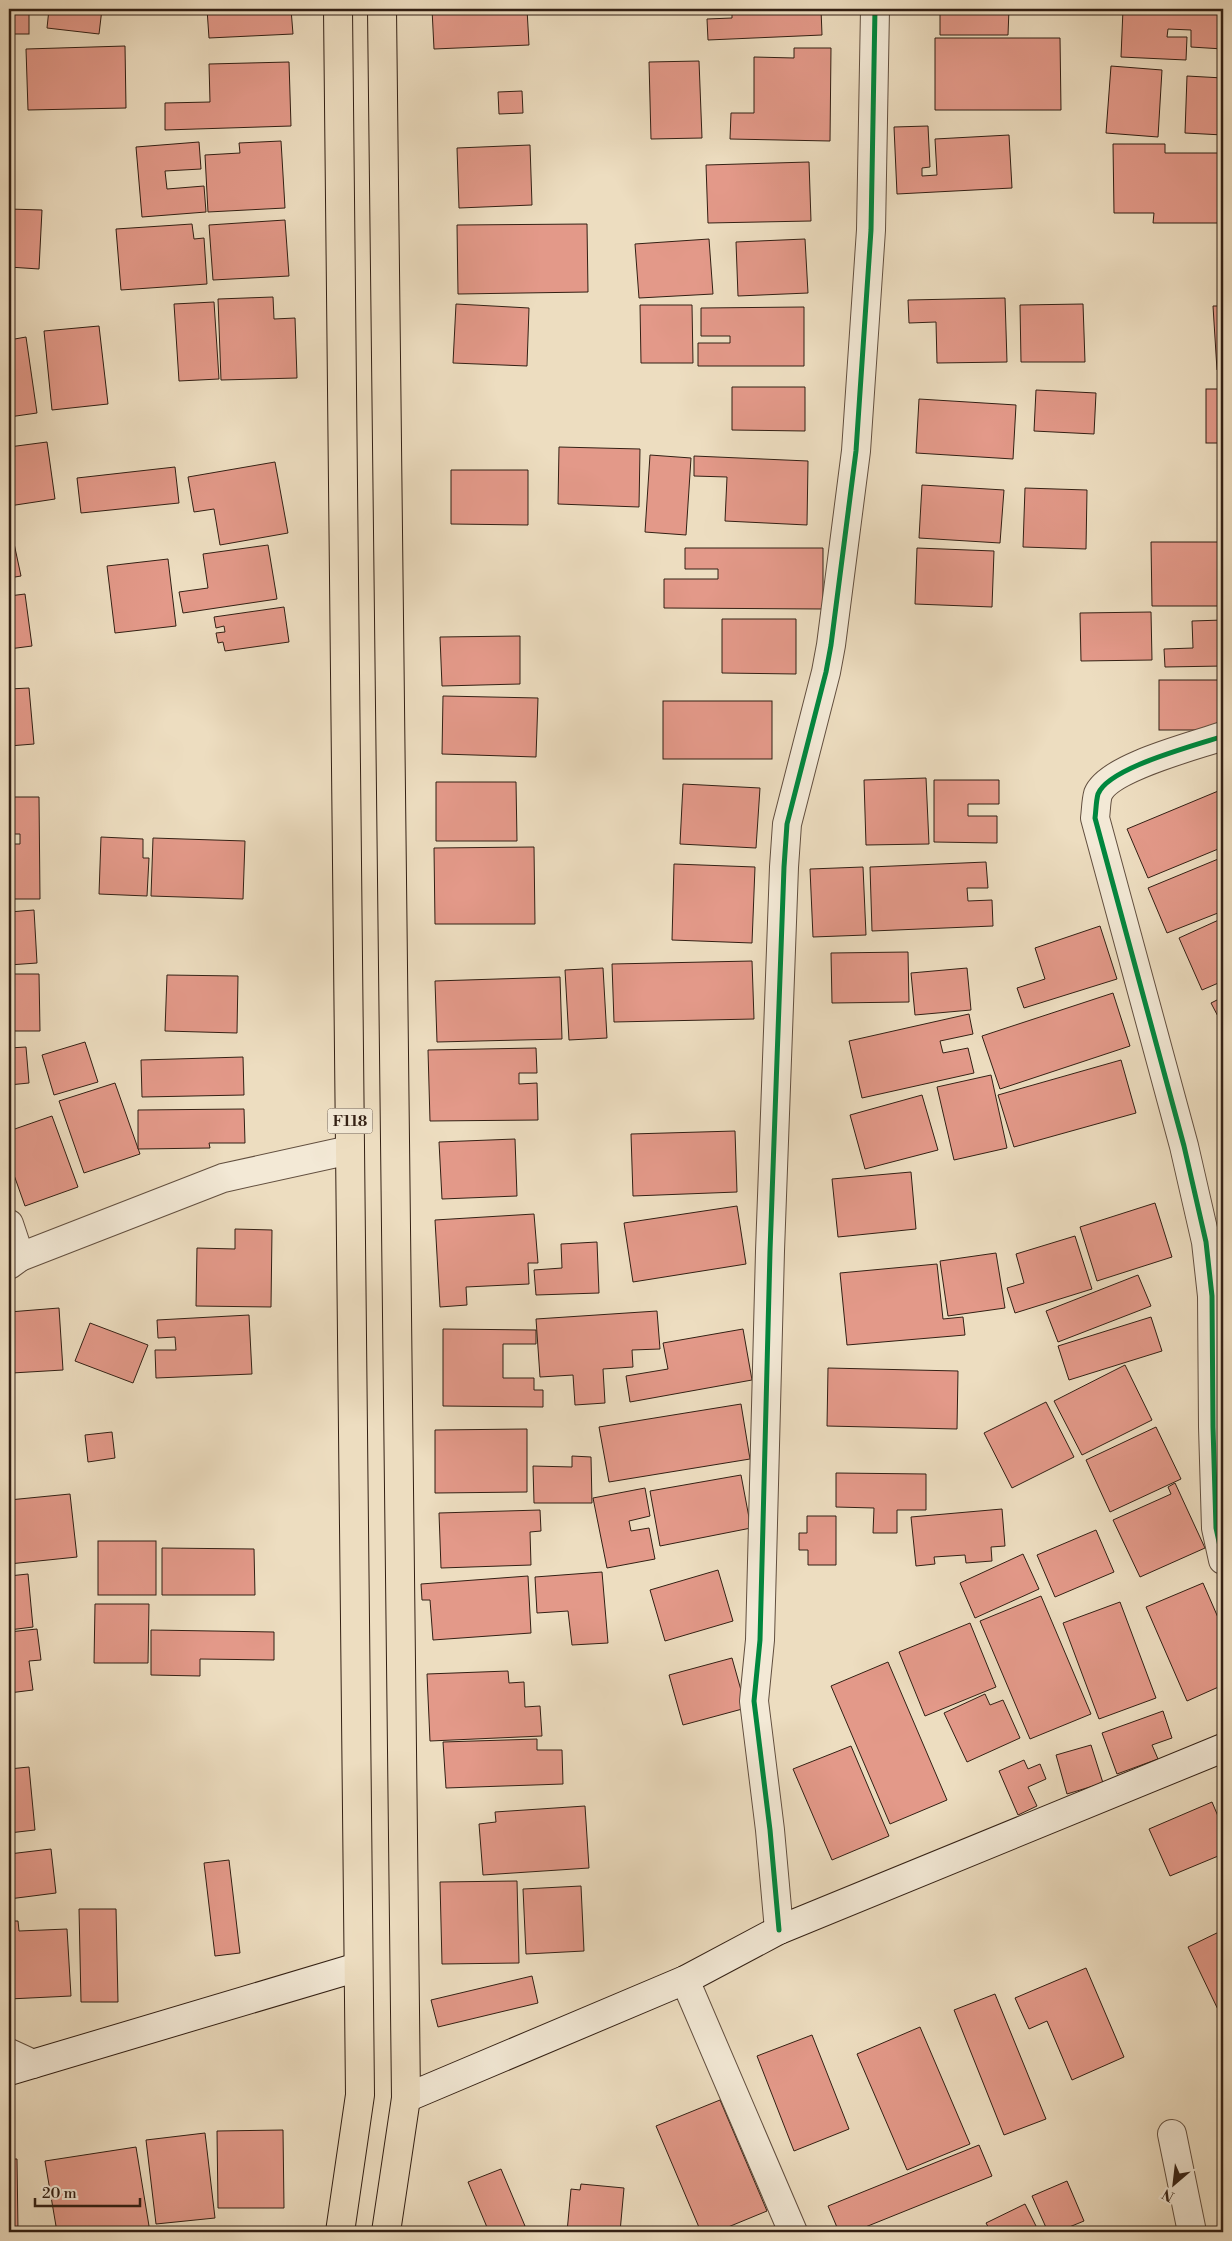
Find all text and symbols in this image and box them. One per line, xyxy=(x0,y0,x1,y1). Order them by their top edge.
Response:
road number: F118 xyxy=(328,1108,372,1134)
north arrow xyxy=(1150,2158,1200,2208)
scale bar xyxy=(35,2176,140,2208)
text: 20 m xyxy=(42,2184,77,2203)
text: N xyxy=(1159,2184,1177,2205)

